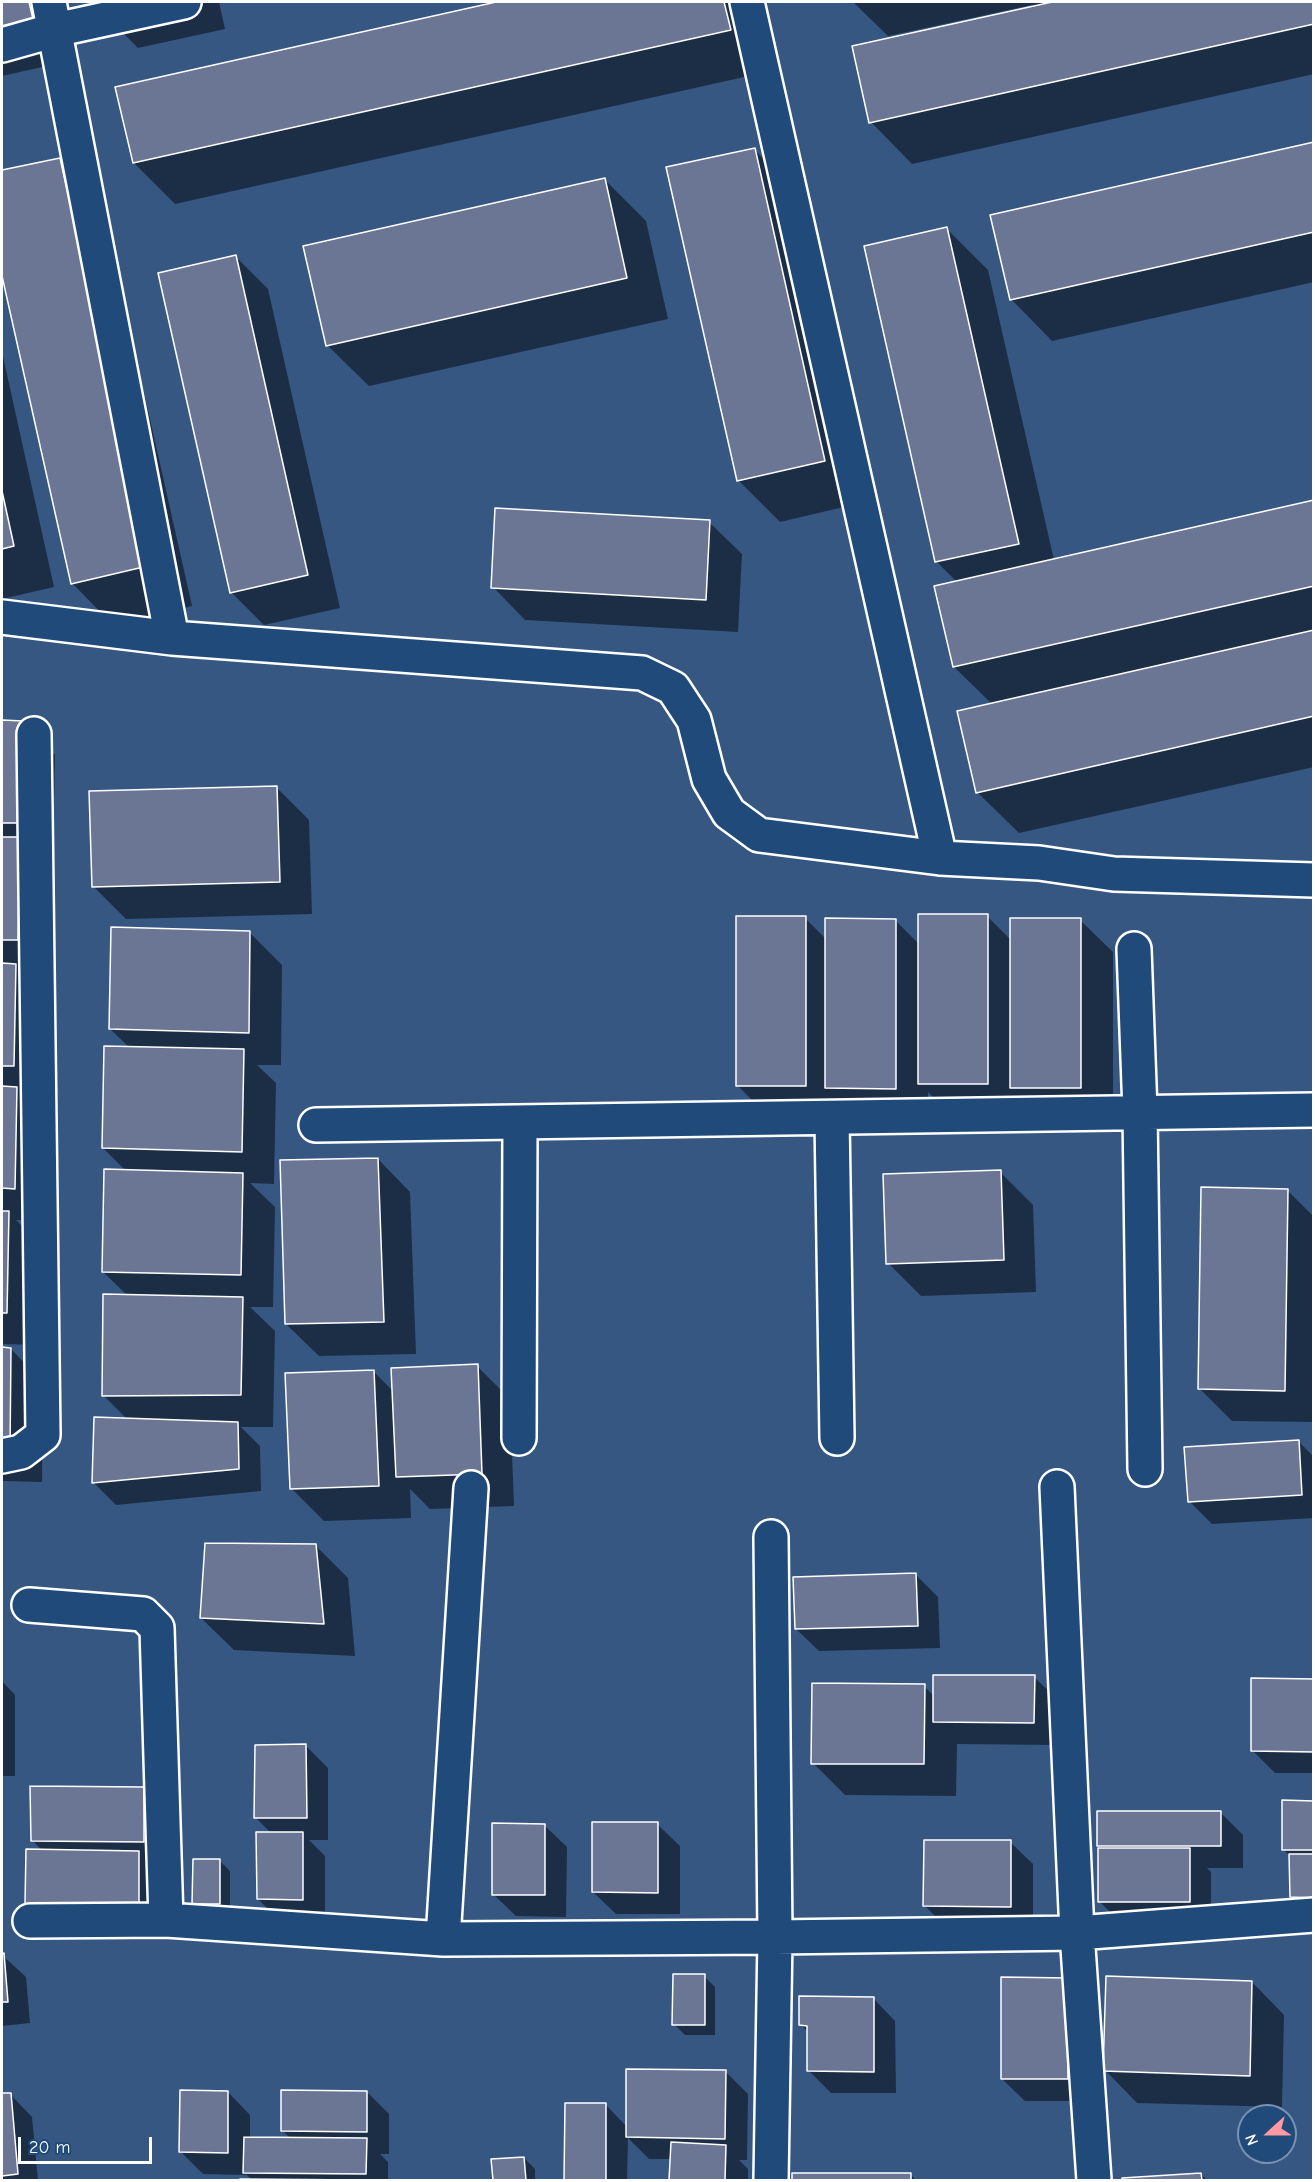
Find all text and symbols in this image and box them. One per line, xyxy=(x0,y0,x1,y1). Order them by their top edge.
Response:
north arrow xyxy=(1237,2104,1297,2164)
scale bar xyxy=(21,2125,154,2163)
text: N xyxy=(1242,2132,1262,2148)
text: 20 m xyxy=(29,2137,70,2158)

